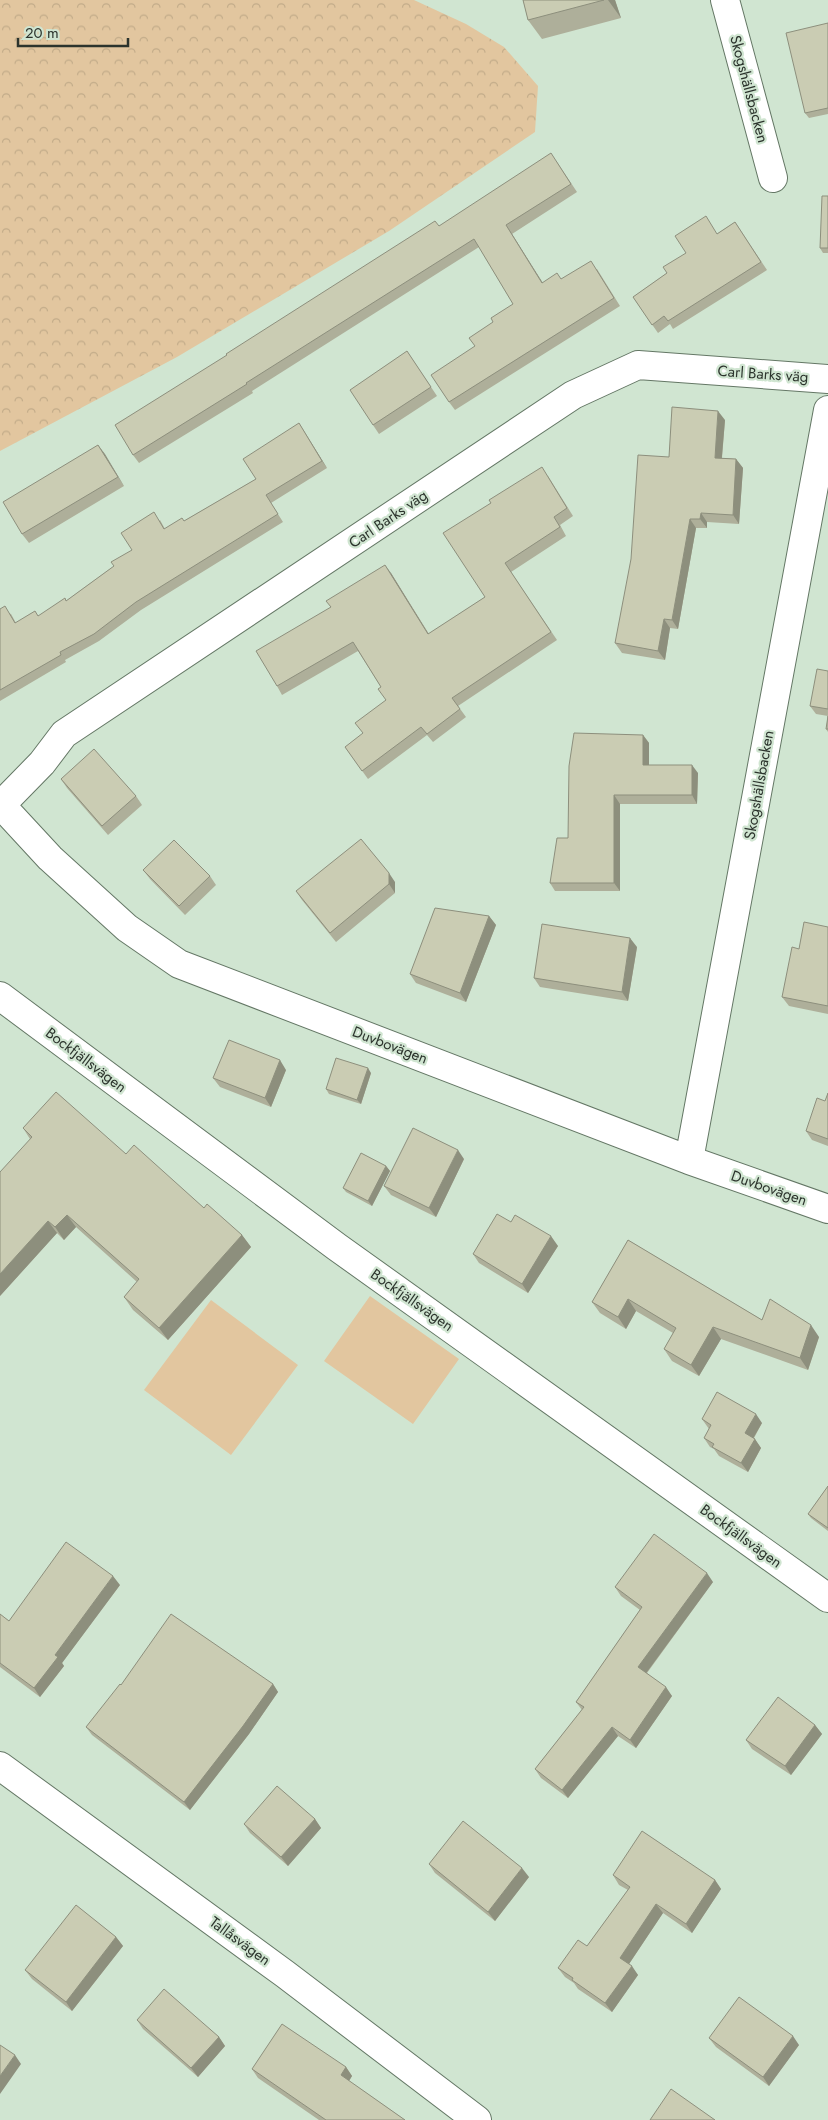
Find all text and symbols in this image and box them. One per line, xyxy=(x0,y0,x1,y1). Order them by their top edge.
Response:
scale bar xyxy=(18,15,128,47)
text: 20 m xyxy=(25,22,59,44)
street label: Skogshällsbacken xyxy=(724,33,774,145)
street label: Carl Barks väg xyxy=(717,360,809,388)
street label: Carl Barks väg xyxy=(344,484,432,554)
street label: Skogshällsbacken xyxy=(739,729,779,841)
street label: Duvbovägen xyxy=(349,1021,431,1069)
street label: Bockfjällsvägen xyxy=(41,1022,131,1098)
street label: Duvbovägen xyxy=(728,1165,810,1211)
street label: Bockfjällsvägen xyxy=(366,1263,458,1337)
street label: Bockfjällsvägen xyxy=(695,1499,787,1573)
street label: Tallåsvägen xyxy=(205,1911,275,1971)

